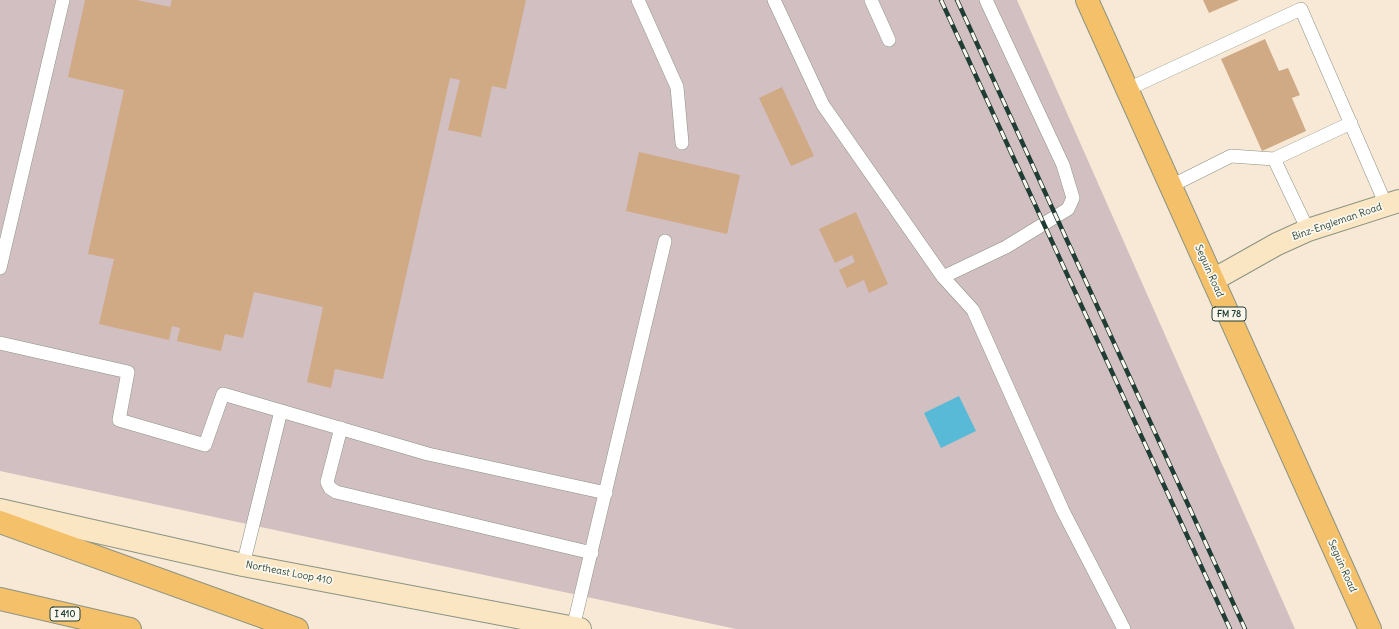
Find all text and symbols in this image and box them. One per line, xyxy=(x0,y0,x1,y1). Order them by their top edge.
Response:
street label: Binz-Engleman Road xyxy=(1291,201,1383,243)
street label: Seguin Road xyxy=(1192,243,1226,299)
road number: FM 78 xyxy=(1212,307,1246,321)
street label: Seguin Road xyxy=(1325,538,1359,594)
street label: Northeast Loop 410 xyxy=(245,559,333,587)
road number: I 410 xyxy=(50,607,80,621)

